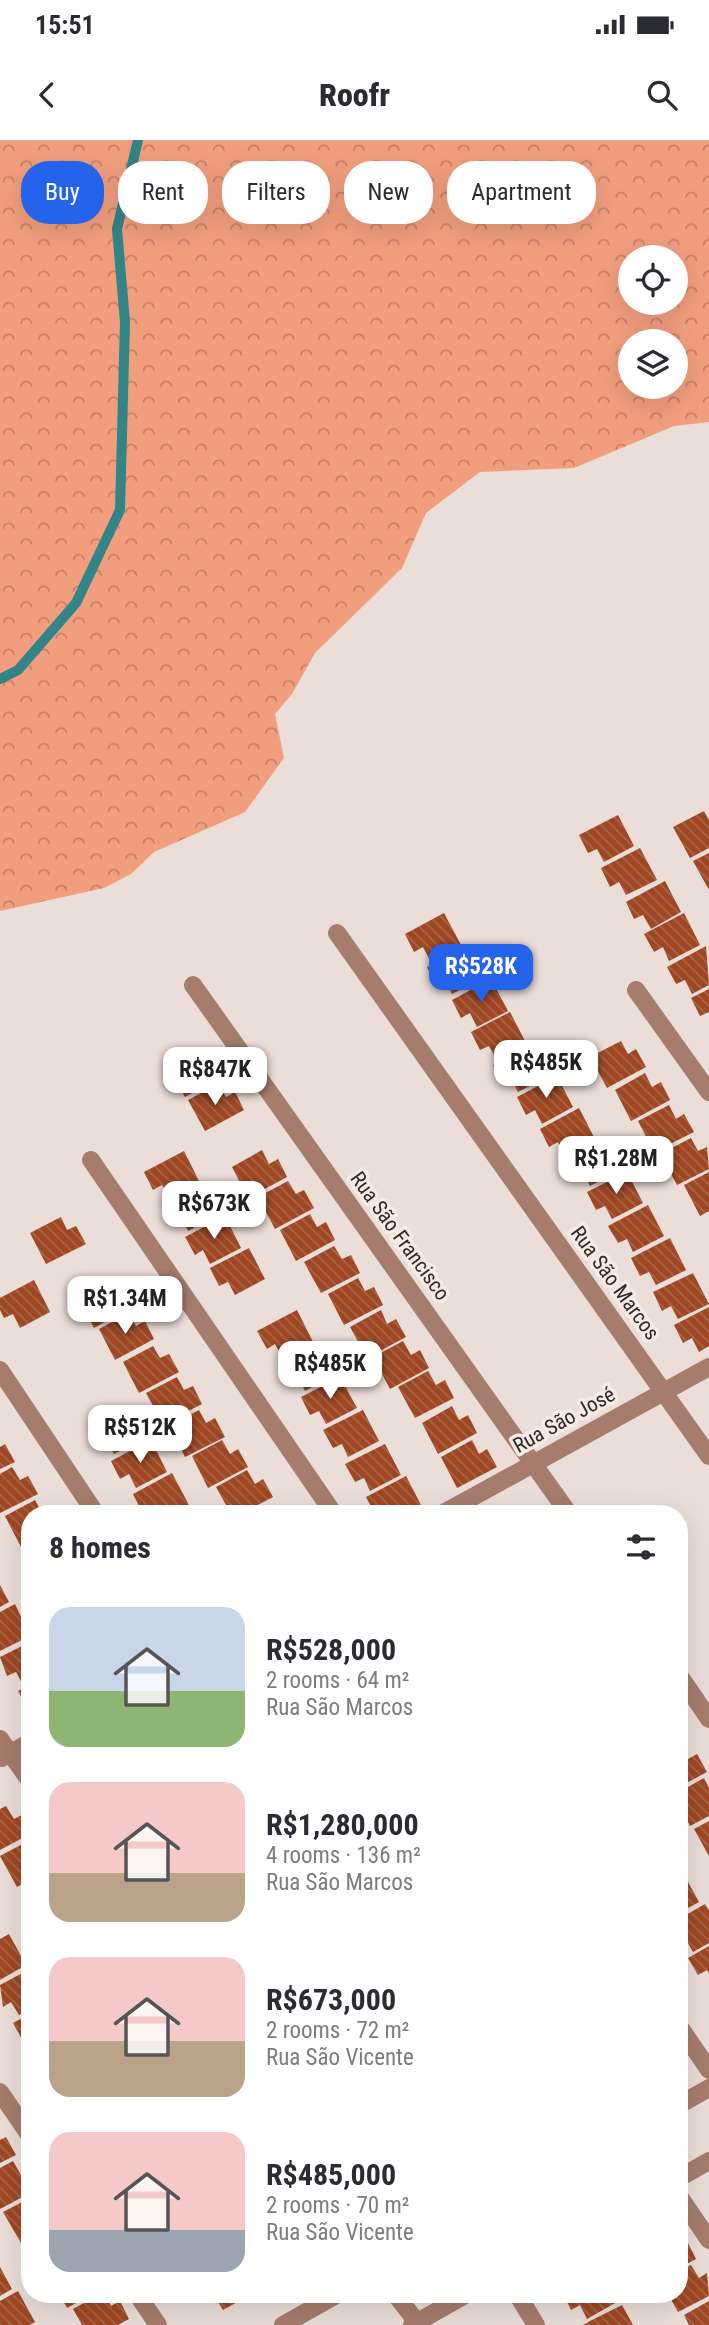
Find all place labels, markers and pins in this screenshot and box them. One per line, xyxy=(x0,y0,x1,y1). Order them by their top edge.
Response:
pin: R$528K xyxy=(424,944,538,1004)
pin: R$485K xyxy=(489,1040,603,1100)
pin: R$847K xyxy=(158,1048,272,1107)
pin: R$1.28M xyxy=(551,1136,681,1196)
pin: R$673K xyxy=(157,1182,271,1241)
pin: R$1.34M xyxy=(60,1276,190,1336)
pin: R$485K xyxy=(273,1342,387,1401)
pin: R$512K xyxy=(83,1406,197,1465)

